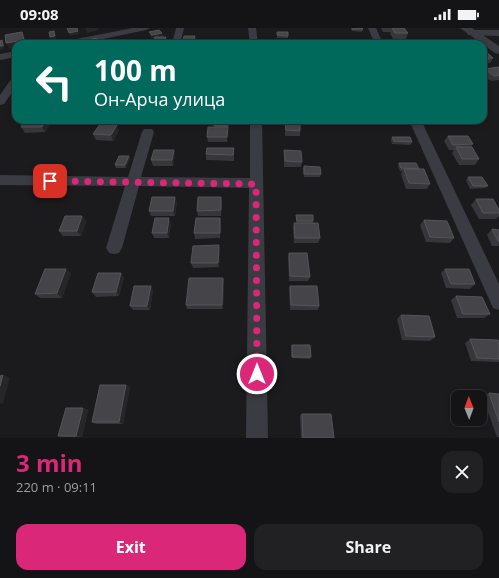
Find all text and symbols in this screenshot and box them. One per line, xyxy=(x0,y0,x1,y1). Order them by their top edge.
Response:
text: 09:08 xyxy=(20,4,59,24)
text: 100 m xyxy=(94,51,177,89)
icon: left xyxy=(28,56,80,108)
text: Он-Арча улица xyxy=(94,87,225,111)
pin xyxy=(33,164,67,198)
icon: arrive xyxy=(39,170,61,192)
position arrow xyxy=(236,353,278,395)
north arrow xyxy=(451,390,487,426)
map controls xyxy=(451,390,487,426)
text: 3 min xyxy=(16,446,83,479)
button: close xyxy=(441,451,483,493)
text: 220 m · 09:11 xyxy=(16,478,97,496)
button: Exit xyxy=(16,524,246,570)
button: Share xyxy=(254,524,483,570)

